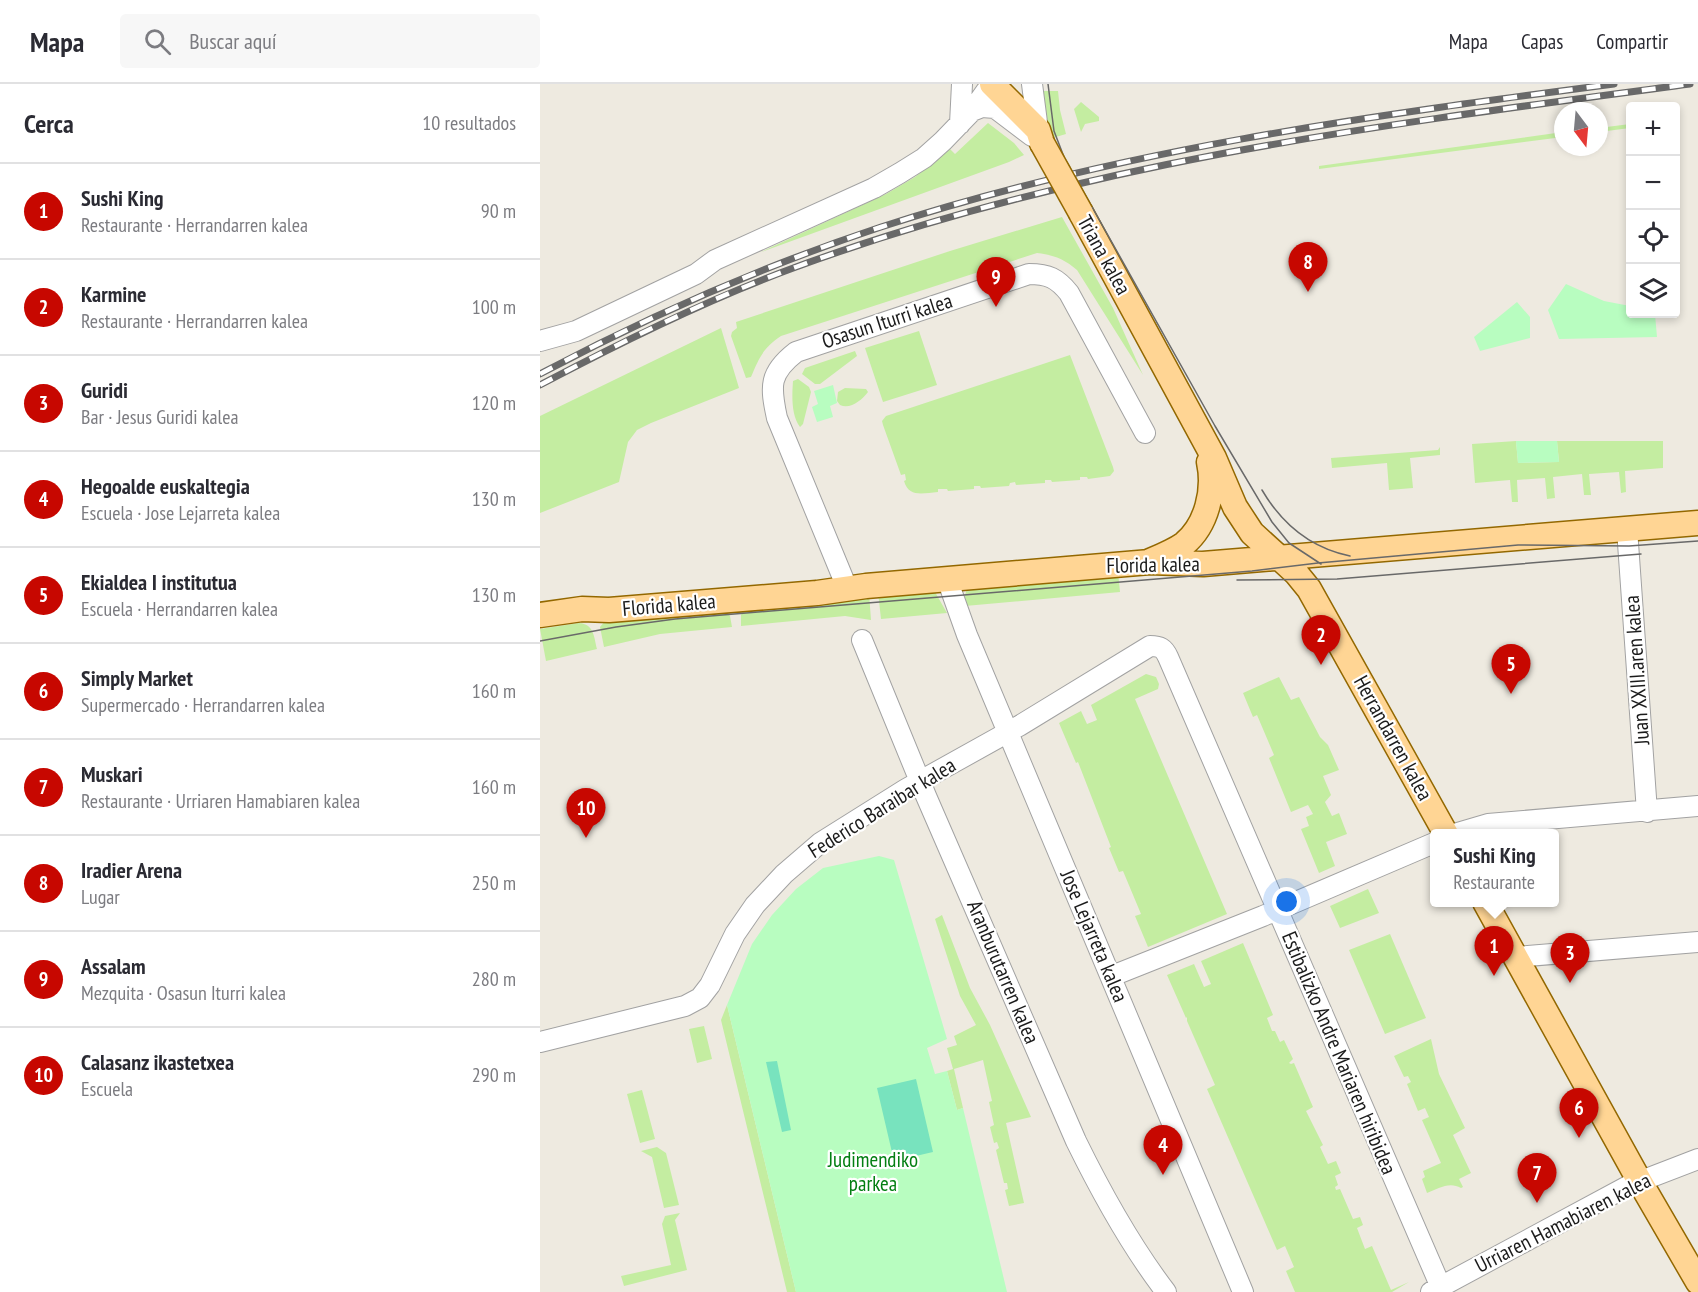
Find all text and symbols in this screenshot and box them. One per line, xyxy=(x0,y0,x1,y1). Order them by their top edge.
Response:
search box xyxy=(120,14,540,68)
text: Mapa xyxy=(30,23,84,60)
icon: search xyxy=(141,25,174,58)
text: Buscar aquí xyxy=(189,27,277,55)
text: Mapa xyxy=(1449,28,1488,55)
text: Capas xyxy=(1521,28,1563,55)
text: Compartir xyxy=(1596,28,1668,55)
north arrow xyxy=(1554,102,1608,156)
map controls xyxy=(1626,102,1680,318)
button: + xyxy=(1626,102,1680,156)
text: Cerca xyxy=(24,107,74,140)
text: 10 resultados xyxy=(422,110,516,136)
button: − xyxy=(1626,156,1680,210)
text: Sushi King xyxy=(81,184,164,212)
text: 1 xyxy=(39,198,48,224)
text: 90 m xyxy=(481,198,516,224)
street label: Triana kalea xyxy=(1072,210,1137,299)
button: locate xyxy=(1626,210,1680,264)
text: Restaurante · Herrandarren kalea xyxy=(81,212,308,238)
pin: 8 xyxy=(1288,242,1328,292)
pin: 9 xyxy=(976,258,1016,307)
button: layers xyxy=(1626,264,1680,318)
text: Karmine xyxy=(81,280,146,308)
street label: Osasun Iturri kalea xyxy=(818,287,956,354)
text: 2 xyxy=(39,294,48,320)
text: 100 m xyxy=(472,294,516,320)
text: Restaurante · Herrandarren kalea xyxy=(81,308,308,334)
text: Guridi xyxy=(81,376,128,404)
text: 3 xyxy=(39,390,48,416)
text: 120 m xyxy=(472,390,516,416)
text: Bar · Jesus Guridi kalea xyxy=(81,404,238,430)
text: Hegoalde euskaltegia xyxy=(81,472,250,500)
text: 4 xyxy=(39,486,48,512)
text: 130 m xyxy=(472,486,516,512)
text: Escuela · Jose Lejarreta kalea xyxy=(81,500,280,526)
street label: Florida kalea xyxy=(1106,550,1200,579)
text: Ekialdea I institutua xyxy=(81,568,237,596)
text: 5 xyxy=(39,582,48,608)
text: 130 m xyxy=(472,582,516,608)
street label: Florida kalea xyxy=(621,587,717,622)
street label: Juan XXIII.aren kalea xyxy=(1618,594,1655,747)
text: Escuela · Herrandarren kalea xyxy=(81,596,278,622)
pin: 2 xyxy=(1302,616,1340,665)
pin: 5 xyxy=(1492,644,1530,694)
text: Simply Market xyxy=(81,664,193,692)
street label: Herrandarren kalea xyxy=(1348,670,1439,805)
text: 6 xyxy=(39,678,48,704)
text: 160 m xyxy=(472,678,516,704)
text: Supermercado · Herrandarren kalea xyxy=(81,692,325,718)
street label: Federico Baraibar kalea xyxy=(803,751,961,864)
text: Muskari xyxy=(81,760,143,788)
text: 7 xyxy=(39,774,48,800)
text: 160 m xyxy=(472,774,516,800)
text: Restaurante · Urriaren Hamabiaren kalea xyxy=(81,788,360,814)
pin: 10 xyxy=(566,788,606,838)
popup xyxy=(1430,829,1559,907)
text: Sushi King xyxy=(1453,841,1536,869)
text: Iradier Arena xyxy=(81,856,182,884)
street label: Jose Lejarreta kalea xyxy=(1054,865,1134,1006)
text: Restaurante xyxy=(1453,869,1535,895)
text: 8 xyxy=(39,870,48,896)
text: 250 m xyxy=(472,870,516,896)
text: Lugar xyxy=(81,884,120,910)
your location xyxy=(1272,887,1301,916)
street label: Aranburutarren kalea xyxy=(961,896,1046,1047)
pin: 1 xyxy=(1474,926,1514,976)
street label: Estibalizko Andre Mariaren hiribidea xyxy=(1276,927,1403,1178)
pin: 3 xyxy=(1550,934,1590,983)
text: Assalam xyxy=(81,952,146,980)
text: 9 xyxy=(39,966,48,992)
text: 280 m xyxy=(472,966,516,992)
text: Mezquita · Osasun Iturri kalea xyxy=(81,980,286,1006)
text: Calasanz ikastetxea xyxy=(81,1048,234,1076)
text: 10 xyxy=(34,1062,53,1088)
text: 290 m xyxy=(472,1062,516,1088)
text: Escuela xyxy=(81,1076,133,1102)
pin: 6 xyxy=(1560,1088,1598,1138)
pin: 4 xyxy=(1144,1126,1182,1175)
park label: Judimendiko parkea xyxy=(827,1146,918,1197)
pin: 7 xyxy=(1518,1154,1556,1203)
street label: Urriaren Hamabiaren kalea xyxy=(1470,1167,1655,1279)

